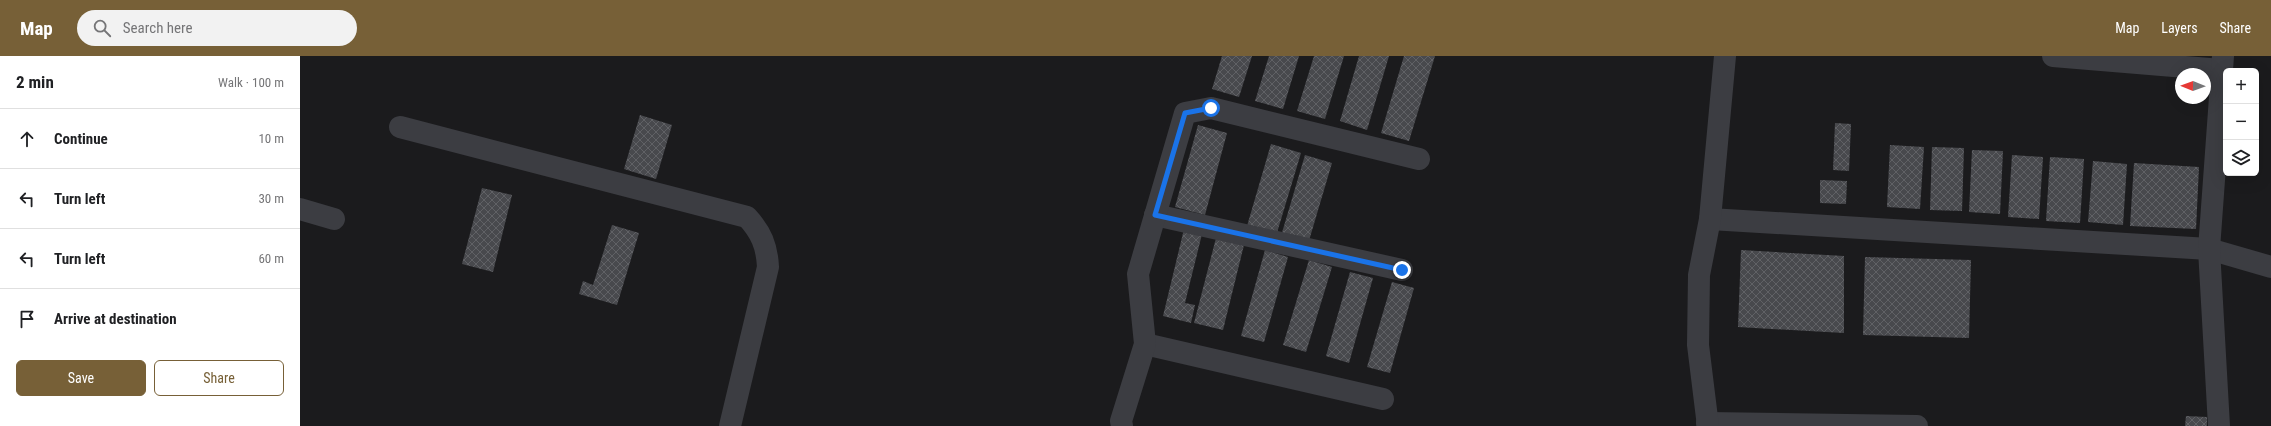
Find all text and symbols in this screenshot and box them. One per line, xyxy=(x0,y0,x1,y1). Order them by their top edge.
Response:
search box xyxy=(77,10,357,46)
text: Map xyxy=(20,17,53,40)
icon: search xyxy=(91,17,113,39)
text: Search here xyxy=(123,19,193,37)
text: Map xyxy=(2115,20,2139,36)
text: Layers xyxy=(2161,20,2198,36)
text: Share xyxy=(2220,20,2251,36)
north arrow xyxy=(2175,68,2211,104)
map controls xyxy=(2223,68,2259,176)
button: + xyxy=(2223,68,2259,104)
text: 2 min xyxy=(16,72,54,92)
text: Walk · 100 m xyxy=(218,75,284,90)
route start xyxy=(1202,99,1220,117)
button: − xyxy=(2223,104,2259,140)
icon: ahead xyxy=(16,128,38,150)
text: Continue xyxy=(54,130,108,148)
text: 10 m xyxy=(258,131,284,146)
button: layers xyxy=(2223,140,2259,176)
icon: left xyxy=(16,188,38,210)
text: Turn left xyxy=(54,190,105,208)
text: 30 m xyxy=(258,191,284,206)
icon: left xyxy=(16,248,38,270)
text: Turn left xyxy=(54,250,105,268)
text: 60 m xyxy=(258,251,284,266)
route end xyxy=(1393,261,1411,279)
icon: arrive xyxy=(16,308,38,330)
text: Arrive at destination xyxy=(54,310,177,328)
button: Save xyxy=(16,360,146,396)
button: Share xyxy=(154,360,284,396)

